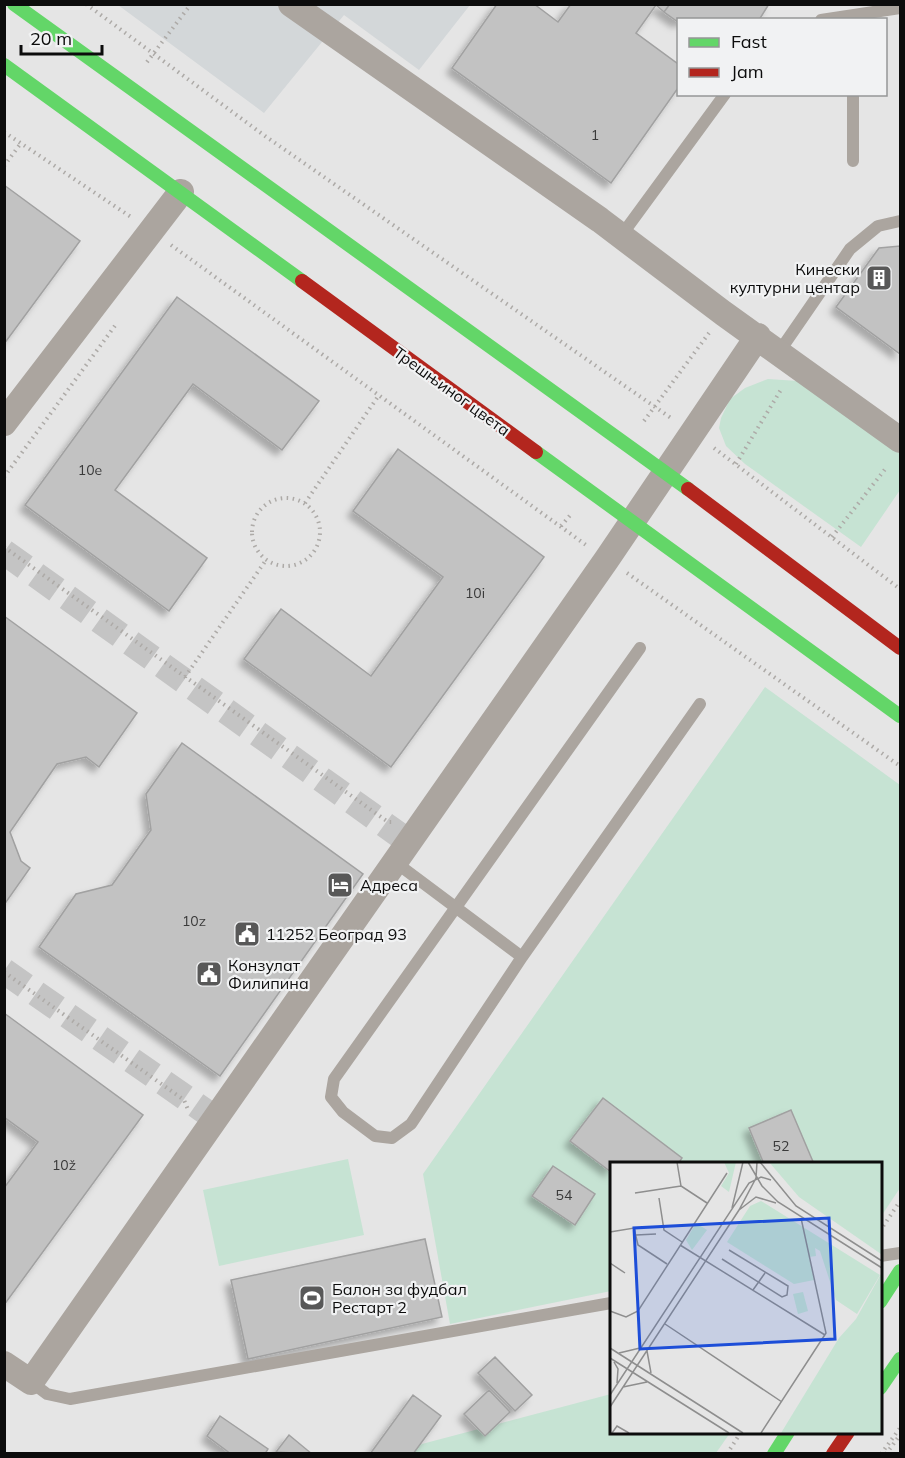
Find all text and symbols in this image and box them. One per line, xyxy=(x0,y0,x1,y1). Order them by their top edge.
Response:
scale bar xyxy=(21,18,102,56)
legend xyxy=(677,18,887,96)
text: 20 m xyxy=(30,27,72,50)
text: Fast xyxy=(731,30,767,53)
text: Jam xyxy=(731,60,764,83)
house number: 1 xyxy=(591,126,599,144)
place label: Кинески културни центар xyxy=(730,259,860,297)
building icon: Кинески културни центар xyxy=(864,263,894,293)
street label: Трешњиног цвета xyxy=(390,342,514,440)
house number: 10e xyxy=(78,461,102,479)
house number: 10i xyxy=(465,584,485,602)
hotel icon: Адреса xyxy=(325,870,355,900)
place label: Адреса xyxy=(360,875,418,895)
house number: 10z xyxy=(182,912,206,930)
public building icon: 11252 Београд 93 xyxy=(232,919,262,949)
place label: 11252 Београд 93 xyxy=(266,924,407,944)
place label: Конзулат Филипина xyxy=(228,955,309,993)
public building icon: Конзулат Филипина xyxy=(194,959,224,989)
house number: 52 xyxy=(773,1137,789,1155)
house number: 10ž xyxy=(52,1156,76,1174)
inset map xyxy=(610,1162,881,1434)
house number: 54 xyxy=(556,1186,573,1204)
place label: Балон за фудбал Рестарт 2 xyxy=(332,1279,467,1317)
sports icon: Балон за фудбал Рестарт 2 xyxy=(297,1283,327,1313)

